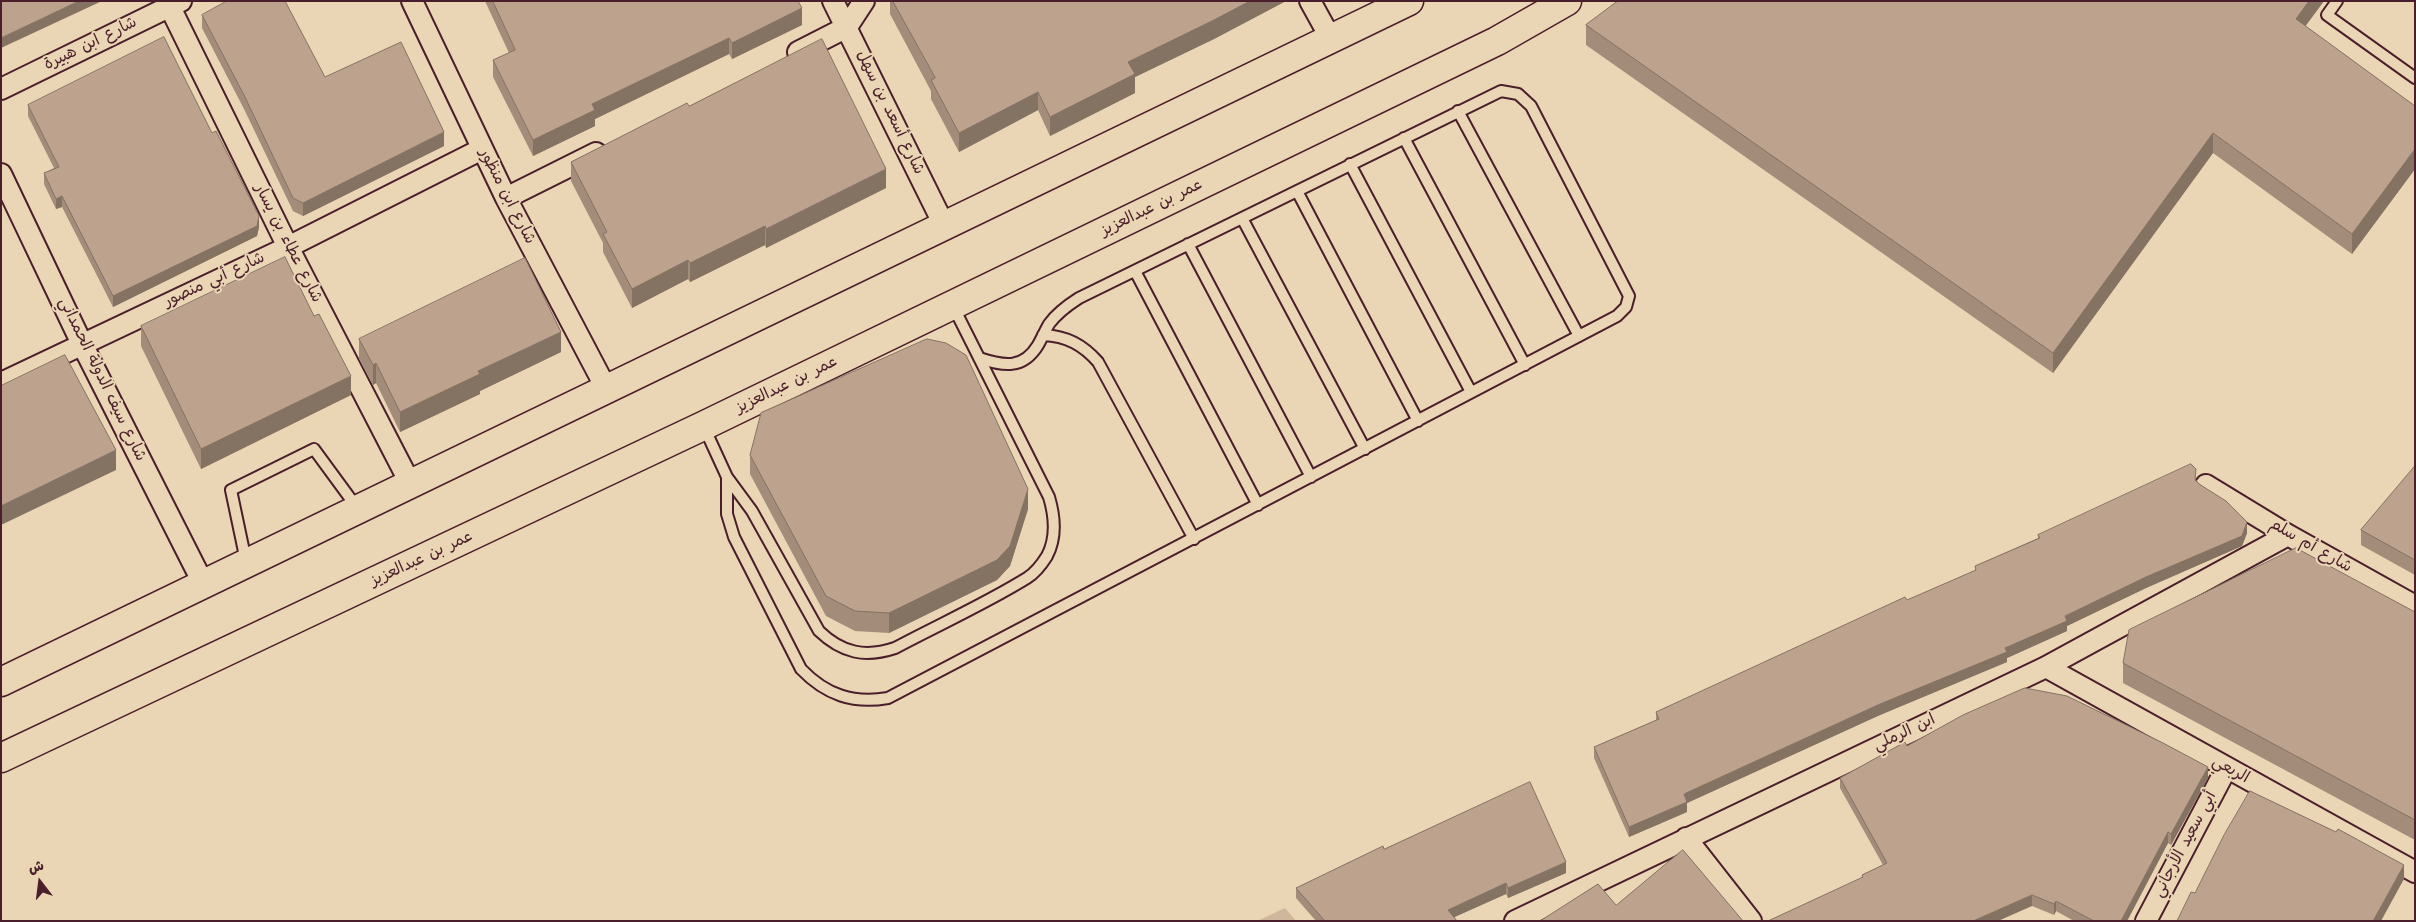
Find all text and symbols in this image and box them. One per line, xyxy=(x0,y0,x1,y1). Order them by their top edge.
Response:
street label: شارع ابن هبيرة xyxy=(41,14,141,76)
street label: شارع أسعد بن سهل xyxy=(851,48,927,178)
street label: شارع ابن منظور xyxy=(474,146,538,248)
street label: عمر بن عبدالعزيز xyxy=(1098,176,1206,242)
street label: شارع عطاء بن يسار xyxy=(249,182,325,306)
street label: شارع أبي منصور xyxy=(162,249,268,313)
street label: شارع سيف الدولة الحمداني xyxy=(53,295,149,465)
street label: عمر بن عبدالعزيز xyxy=(733,353,841,419)
street label: شارع أم سلم xyxy=(2266,516,2354,578)
street label: عمر بن عبدالعزيز xyxy=(368,528,476,592)
street label: ابن الرملي xyxy=(1871,711,1939,757)
street label: الربعي xyxy=(2208,753,2252,789)
street label: أبي سعيد الأرجاني xyxy=(2150,789,2222,901)
text: ش xyxy=(26,855,46,880)
north arrow xyxy=(15,857,65,907)

